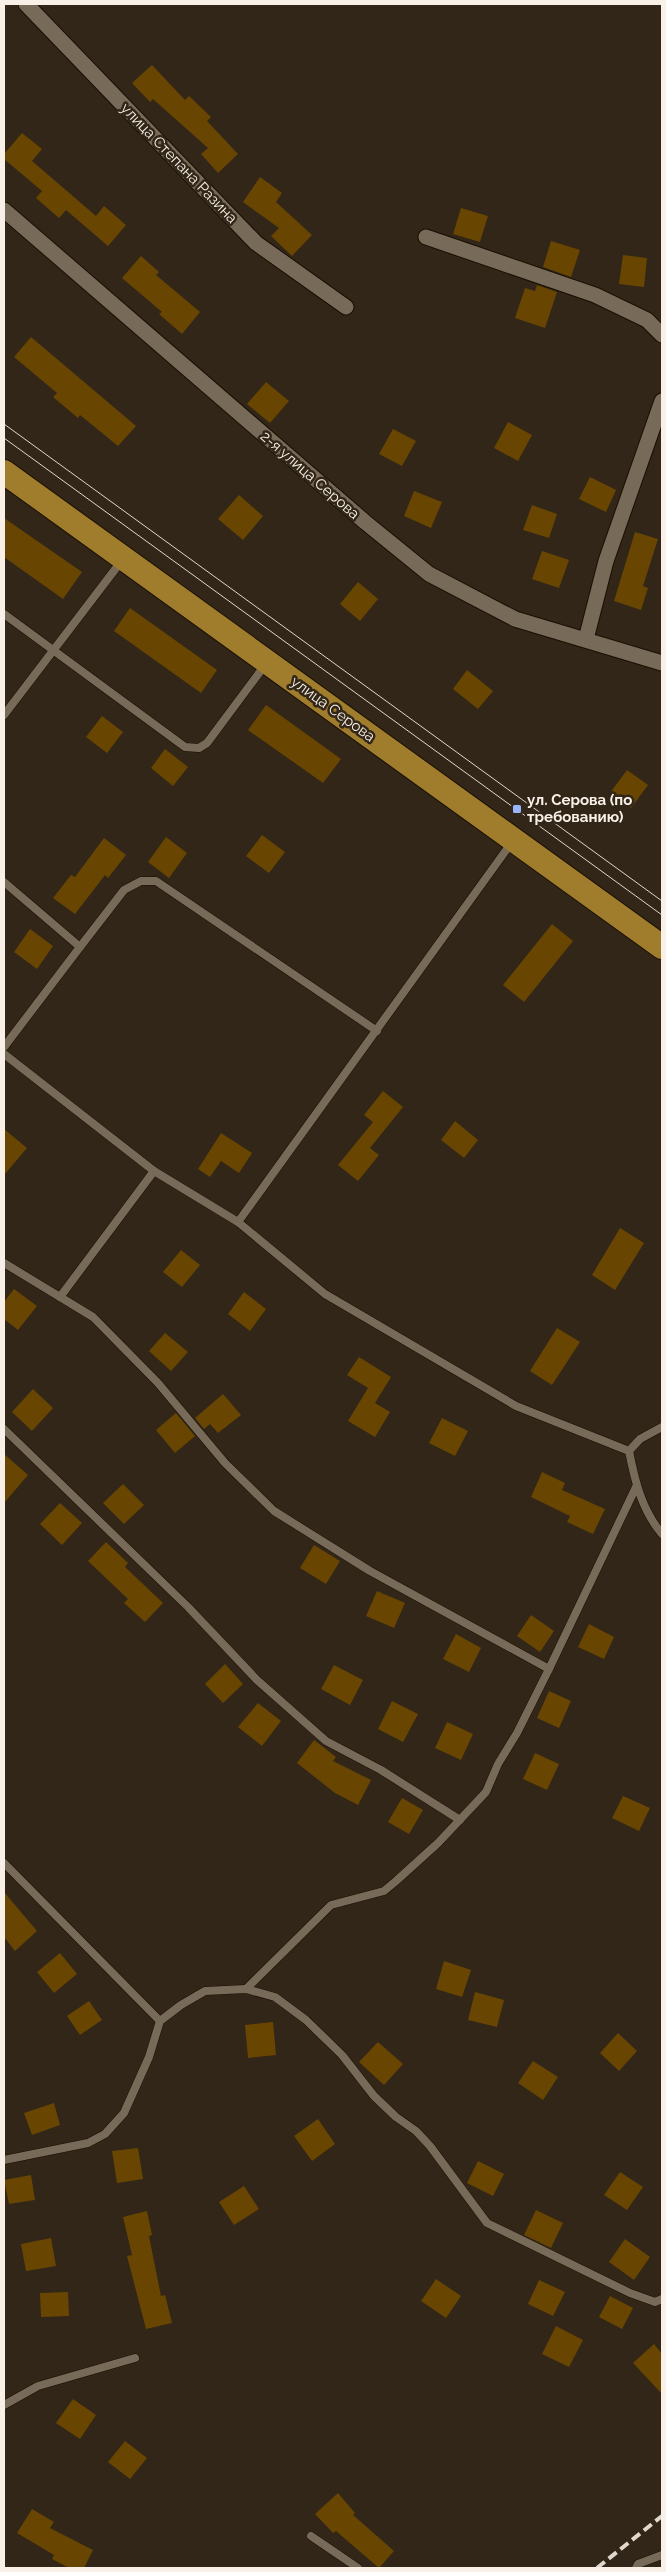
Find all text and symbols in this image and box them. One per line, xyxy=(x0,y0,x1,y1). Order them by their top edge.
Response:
street label: улица Степана Разина xyxy=(117,99,241,227)
street label: 2-я улица Серова xyxy=(257,427,363,523)
street label: улица Серова xyxy=(287,672,379,746)
place label: ул. Серова (по требованию) xyxy=(527,791,632,826)
marker: ул. Серова (по требованию) xyxy=(511,803,523,815)

